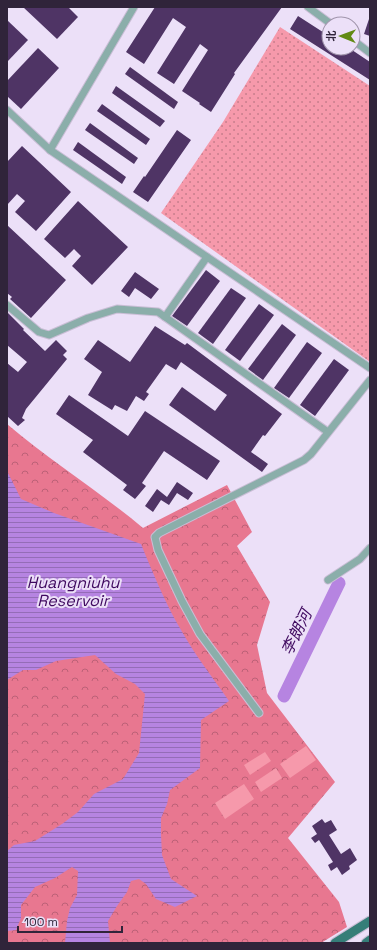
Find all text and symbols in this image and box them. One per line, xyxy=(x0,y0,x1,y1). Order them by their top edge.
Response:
north arrow xyxy=(321,16,361,56)
text: 北 xyxy=(324,30,338,41)
water label: Huangniuhu Reservoir xyxy=(27,572,120,611)
water label: 李朗河 xyxy=(276,603,318,658)
scale bar xyxy=(18,908,122,934)
text: 100 m xyxy=(24,914,58,930)

